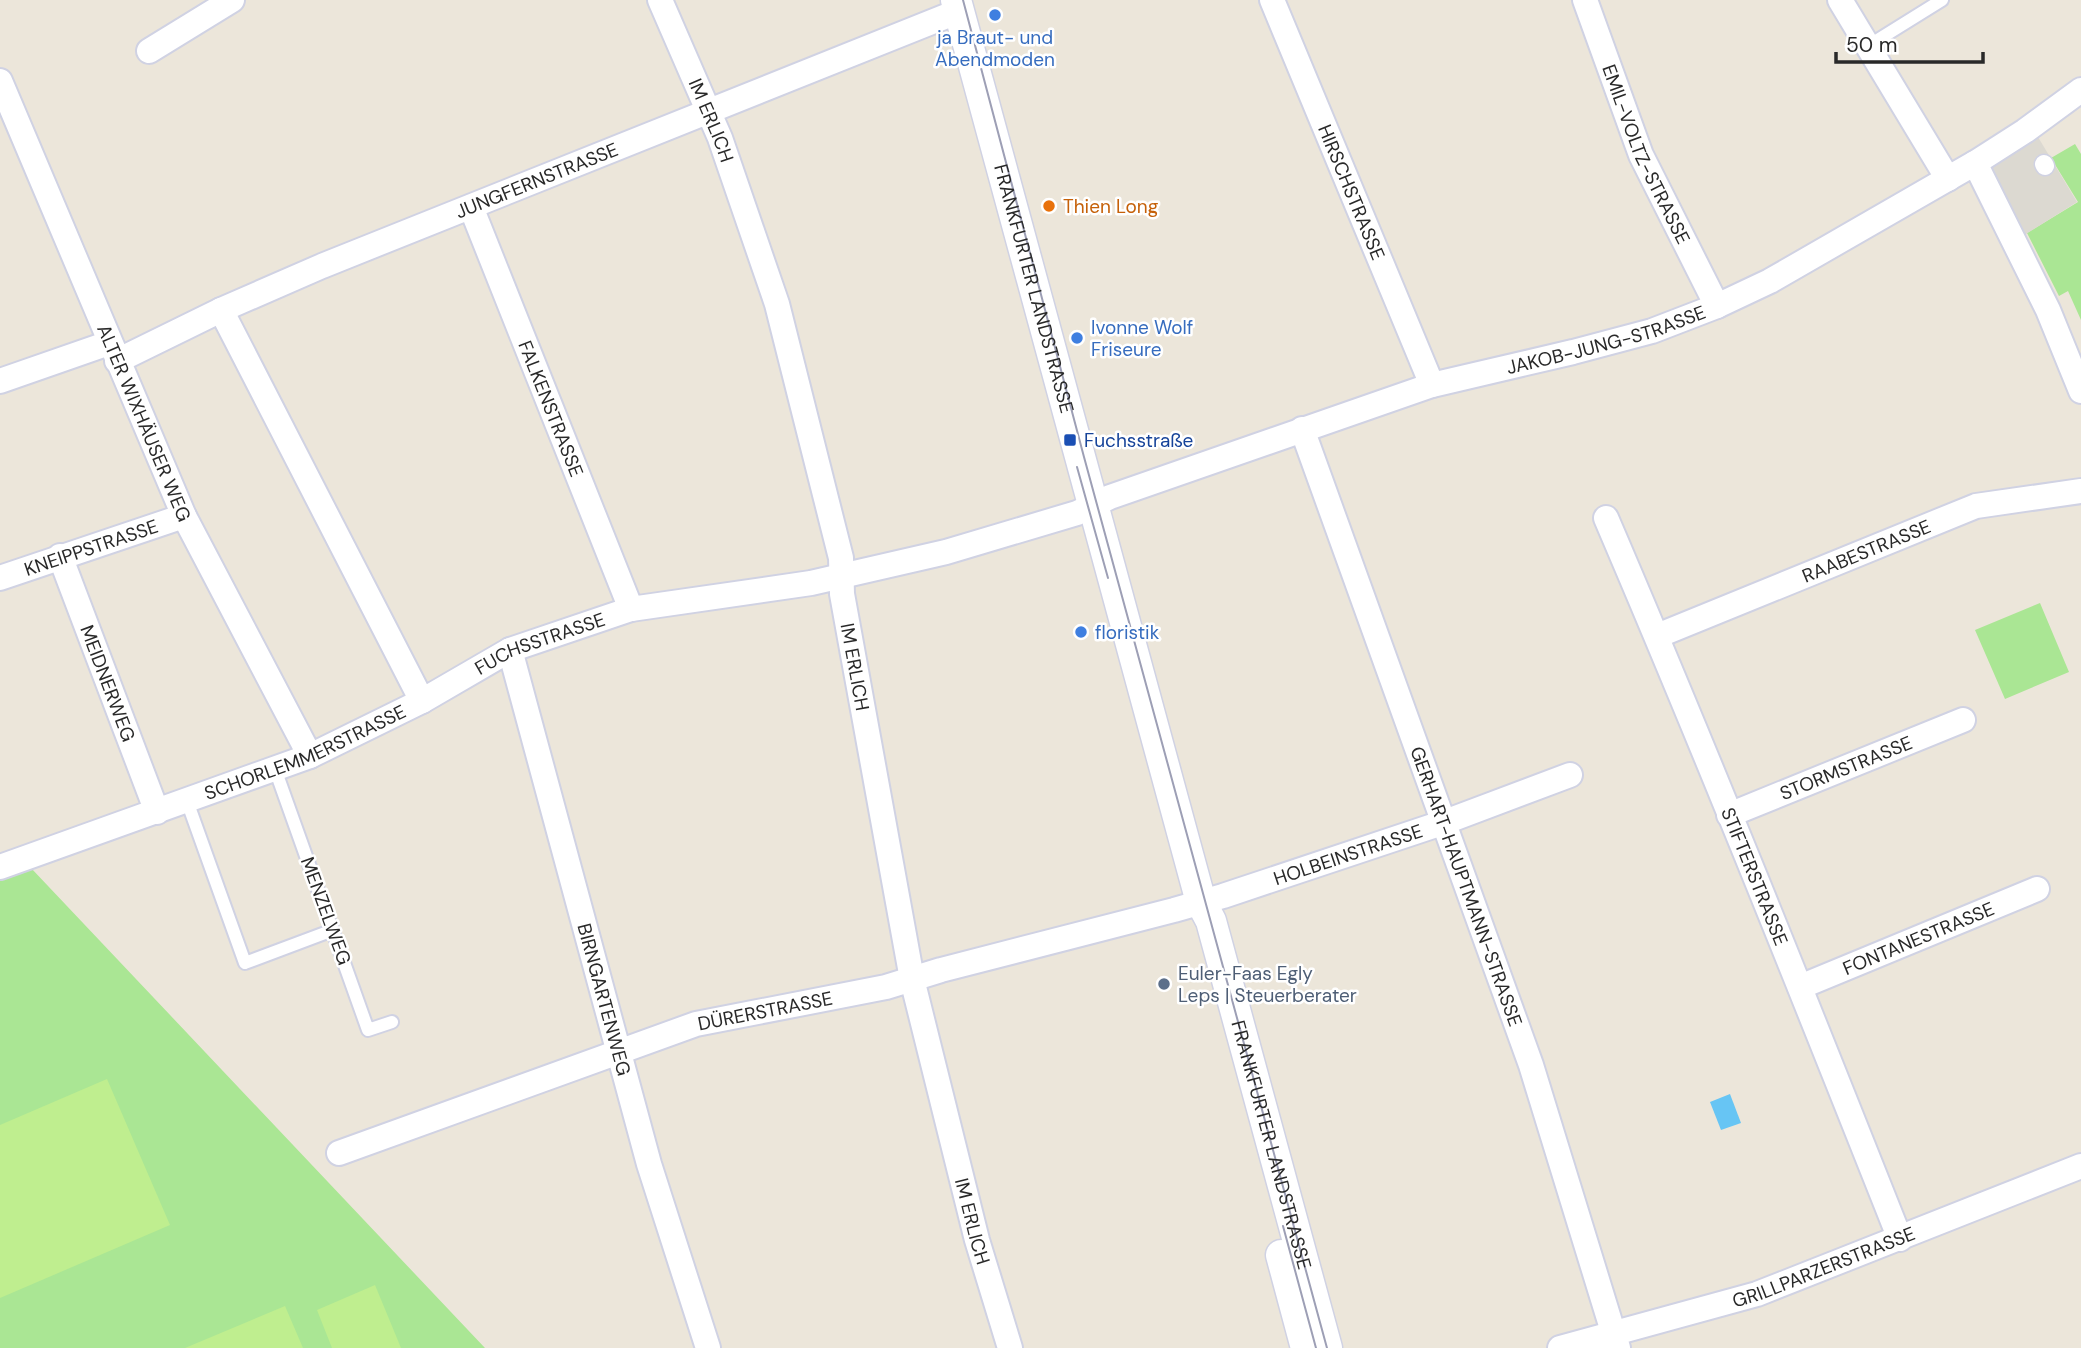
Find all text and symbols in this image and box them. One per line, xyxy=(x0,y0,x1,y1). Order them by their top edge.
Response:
marker: ja Braut- und Abendmoden xyxy=(987,7,1003,23)
scale bar xyxy=(1836,21,1983,65)
place label: ja Braut- und Abendmoden xyxy=(935,25,1055,72)
text: 50 m xyxy=(1846,31,1897,59)
street label: EMIL-VOLTZ-STRASSE xyxy=(1597,61,1696,248)
street label: IM ERLICH xyxy=(683,75,740,166)
street label: HIRSCHSTRASSE xyxy=(1313,121,1391,264)
street label: JUNGFERNSTRASSE xyxy=(452,136,621,224)
street label: FRANKFURTER LANDSTRASSE xyxy=(989,161,1080,416)
place label: Thien Long xyxy=(1063,194,1159,219)
marker: Thien Long xyxy=(1041,198,1057,214)
street label: JAKOB-JUNG-STRASSE xyxy=(1504,299,1709,380)
place label: Ivonne Wolf Friseure xyxy=(1091,315,1193,362)
street label: ALTER WIXHÄUSER WEG xyxy=(92,320,197,525)
marker: Ivonne Wolf Friseure xyxy=(1069,330,1085,346)
street label: FALKENSTRASSE xyxy=(513,337,590,480)
place label: Fuchsstraße xyxy=(1084,428,1193,453)
marker: Fuchsstraße xyxy=(1062,432,1078,448)
street label: KNEIPPSTRASSE xyxy=(21,513,161,581)
street label: RAABESTRASSE xyxy=(1798,513,1934,588)
street label: FUCHSSTRASSE xyxy=(470,606,608,680)
place label: floristik xyxy=(1095,620,1160,645)
street label: MEIDNERWEG xyxy=(75,621,142,745)
street label: IM ERLICH xyxy=(835,621,875,713)
marker: floristik xyxy=(1073,624,1089,640)
street label: SCHORLEMMERSTRASSE xyxy=(201,699,410,805)
street label: STORMSTRASSE xyxy=(1776,730,1916,806)
street label: GERHART-HAUPTMANN-STRASSE xyxy=(1405,743,1529,1030)
street label: STIFTERSTRASSE xyxy=(1716,804,1794,949)
street label: HOLBEINSTRASSE xyxy=(1270,818,1426,891)
street label: MENZELWEG xyxy=(295,854,357,968)
street label: FONTANESTRASSE xyxy=(1839,896,1998,981)
street label: BIRNGARTENWEG xyxy=(572,920,637,1078)
place label: Euler-Faas Egly Leps | Steuerberater xyxy=(1178,961,1357,1008)
marker: Euler-Faas Egly Leps | Steuerberater xyxy=(1156,976,1172,992)
street label: DÜRERSTRASSE xyxy=(695,985,835,1036)
street label: FRANKFURTER LANDSTRASSE xyxy=(1226,1017,1318,1272)
street label: IM ERLICH xyxy=(950,1175,996,1268)
street label: GRILLPARZERSTRASSE xyxy=(1729,1220,1918,1313)

